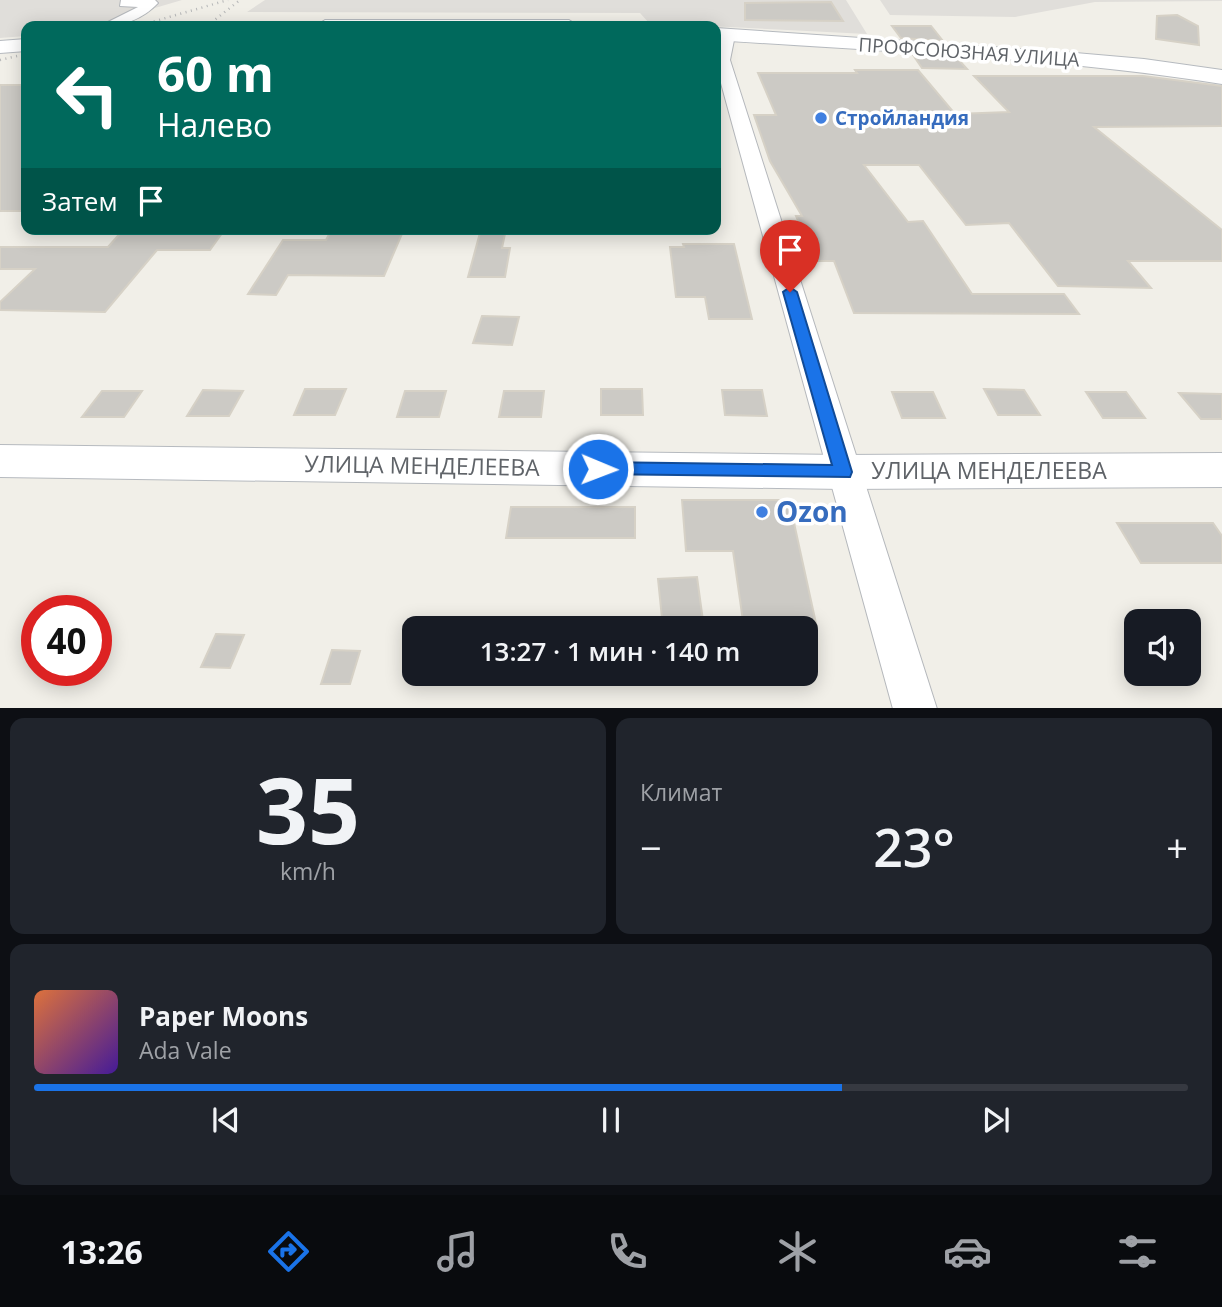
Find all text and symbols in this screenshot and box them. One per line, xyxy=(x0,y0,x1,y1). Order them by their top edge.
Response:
street label: ПРОФСОЮЗНАЯ УЛИЦА xyxy=(858,31,1080,73)
text: 60 m xyxy=(157,40,274,106)
icon: left xyxy=(42,49,133,140)
text: Налево xyxy=(157,103,272,146)
place label: Стройландия xyxy=(835,105,969,131)
marker: Стройландия xyxy=(813,110,829,126)
icon: arrive xyxy=(132,182,170,220)
text: Затем xyxy=(42,183,118,219)
pin xyxy=(760,220,820,292)
icon: arrive xyxy=(771,231,809,269)
position arrow xyxy=(561,432,635,506)
street label: УЛИЦА МЕНДЕЛЕЕВА xyxy=(304,447,540,483)
street label: УЛИЦА МЕНДЕЛЕЕВА xyxy=(871,454,1107,486)
place label: Ozon xyxy=(776,492,848,530)
marker: Ozon xyxy=(754,504,770,520)
speed limit sign: 40 xyxy=(21,595,112,686)
map controls xyxy=(1124,609,1201,686)
button: sound xyxy=(1124,609,1201,686)
text: 13:27 · 1 мин · 140 m xyxy=(480,633,740,669)
text: 35 xyxy=(256,747,360,871)
text: Климат xyxy=(640,776,722,808)
text: 23° xyxy=(873,811,955,882)
text: − xyxy=(640,821,662,873)
text: + xyxy=(1166,821,1188,873)
text: km/h xyxy=(280,855,336,887)
text: Paper Moons xyxy=(139,998,308,1034)
text: Ada Vale xyxy=(139,1034,232,1066)
icon: previous xyxy=(207,1101,245,1139)
icon: pause xyxy=(592,1101,630,1139)
icon: next xyxy=(977,1101,1015,1139)
icon: directions xyxy=(264,1227,313,1276)
icon: music xyxy=(433,1227,482,1276)
icon: phone xyxy=(603,1227,652,1276)
icon: climate xyxy=(773,1227,822,1276)
icon: car xyxy=(943,1227,992,1276)
icon: filters xyxy=(1113,1227,1162,1276)
text: 13:26 xyxy=(60,1230,143,1273)

